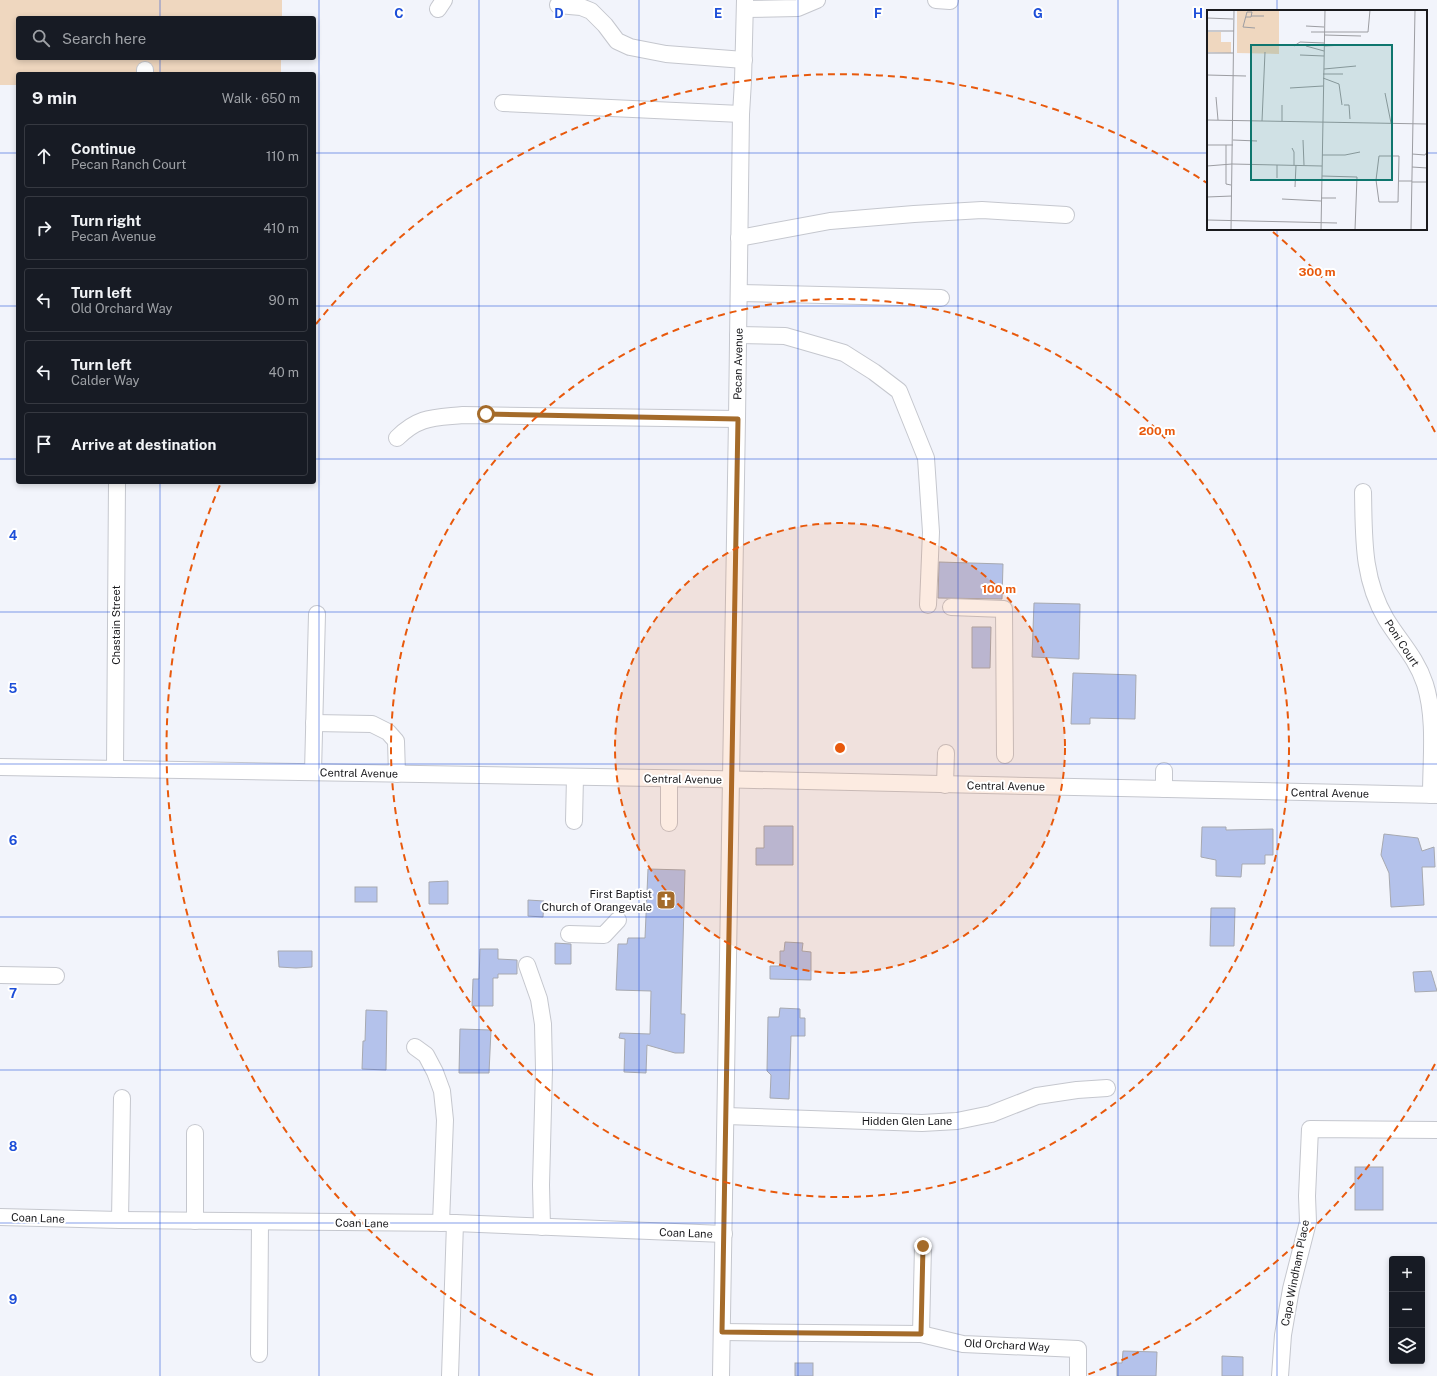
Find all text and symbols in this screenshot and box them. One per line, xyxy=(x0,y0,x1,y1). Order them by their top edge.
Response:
text: C xyxy=(394,6,404,21)
text: D xyxy=(554,6,564,21)
text: E xyxy=(714,6,722,21)
text: F xyxy=(874,6,882,21)
text: G xyxy=(1033,6,1043,21)
text: H xyxy=(1193,6,1203,21)
inset map xyxy=(1207,10,1427,230)
search box xyxy=(16,16,316,60)
icon: search xyxy=(30,27,52,49)
text: Search here xyxy=(62,30,146,47)
text: 9 min xyxy=(32,88,77,108)
text: Walk · 650 m xyxy=(222,91,300,106)
text: Continue xyxy=(71,140,136,157)
icon: ahead xyxy=(33,145,55,167)
text: 110 m xyxy=(266,149,299,164)
text: Pecan Ranch Court xyxy=(71,157,186,172)
text: Turn right xyxy=(71,212,141,229)
icon: right xyxy=(33,217,55,239)
text: 410 m xyxy=(263,221,299,236)
text: Pecan Avenue xyxy=(71,229,156,244)
text: 300 m xyxy=(1299,265,1336,279)
text: Turn left xyxy=(71,284,132,301)
icon: left xyxy=(33,289,55,311)
text: 90 m xyxy=(269,293,299,308)
text: Old Orchard Way xyxy=(71,301,172,316)
street label: Pecan Avenue xyxy=(731,328,745,400)
text: Turn left xyxy=(71,356,132,373)
icon: left xyxy=(33,361,55,383)
text: 40 m xyxy=(268,365,299,380)
text: Calder Way xyxy=(71,373,139,388)
route start xyxy=(477,405,495,423)
text: 200 m xyxy=(1139,424,1175,438)
icon: arrive xyxy=(33,433,55,455)
text: Arrive at destination xyxy=(71,436,216,453)
text: 4 xyxy=(9,528,18,543)
text: 100 m xyxy=(982,582,1016,596)
street label: Chastain Street xyxy=(110,585,122,665)
street label: Poni Court xyxy=(1382,617,1422,669)
text: 5 xyxy=(9,681,18,696)
centre of rings xyxy=(833,741,847,755)
street label: Central Avenue xyxy=(320,766,398,780)
street label: Central Avenue xyxy=(644,772,722,786)
street label: Central Avenue xyxy=(967,779,1045,793)
street label: Central Avenue xyxy=(1291,786,1369,800)
text: 6 xyxy=(9,833,18,848)
place label: First Baptist Church of Orangevale xyxy=(542,888,652,913)
church icon: First Baptist Church of Orangevale xyxy=(655,889,677,911)
text: 7 xyxy=(9,986,17,1001)
street label: Hidden Glen Lane xyxy=(862,1115,952,1127)
text: 8 xyxy=(9,1139,18,1154)
street label: Coan Lane xyxy=(11,1211,65,1225)
street label: Coan Lane xyxy=(335,1217,389,1229)
street label: Cape Windham Place xyxy=(1279,1219,1311,1327)
street label: Coan Lane xyxy=(659,1226,713,1240)
route end xyxy=(914,1237,932,1255)
map controls xyxy=(1389,1256,1425,1364)
button: + xyxy=(1389,1256,1425,1292)
text: 9 xyxy=(9,1292,17,1307)
button: − xyxy=(1389,1292,1425,1328)
button: layers xyxy=(1389,1328,1425,1364)
street label: Old Orchard Way xyxy=(964,1337,1050,1353)

